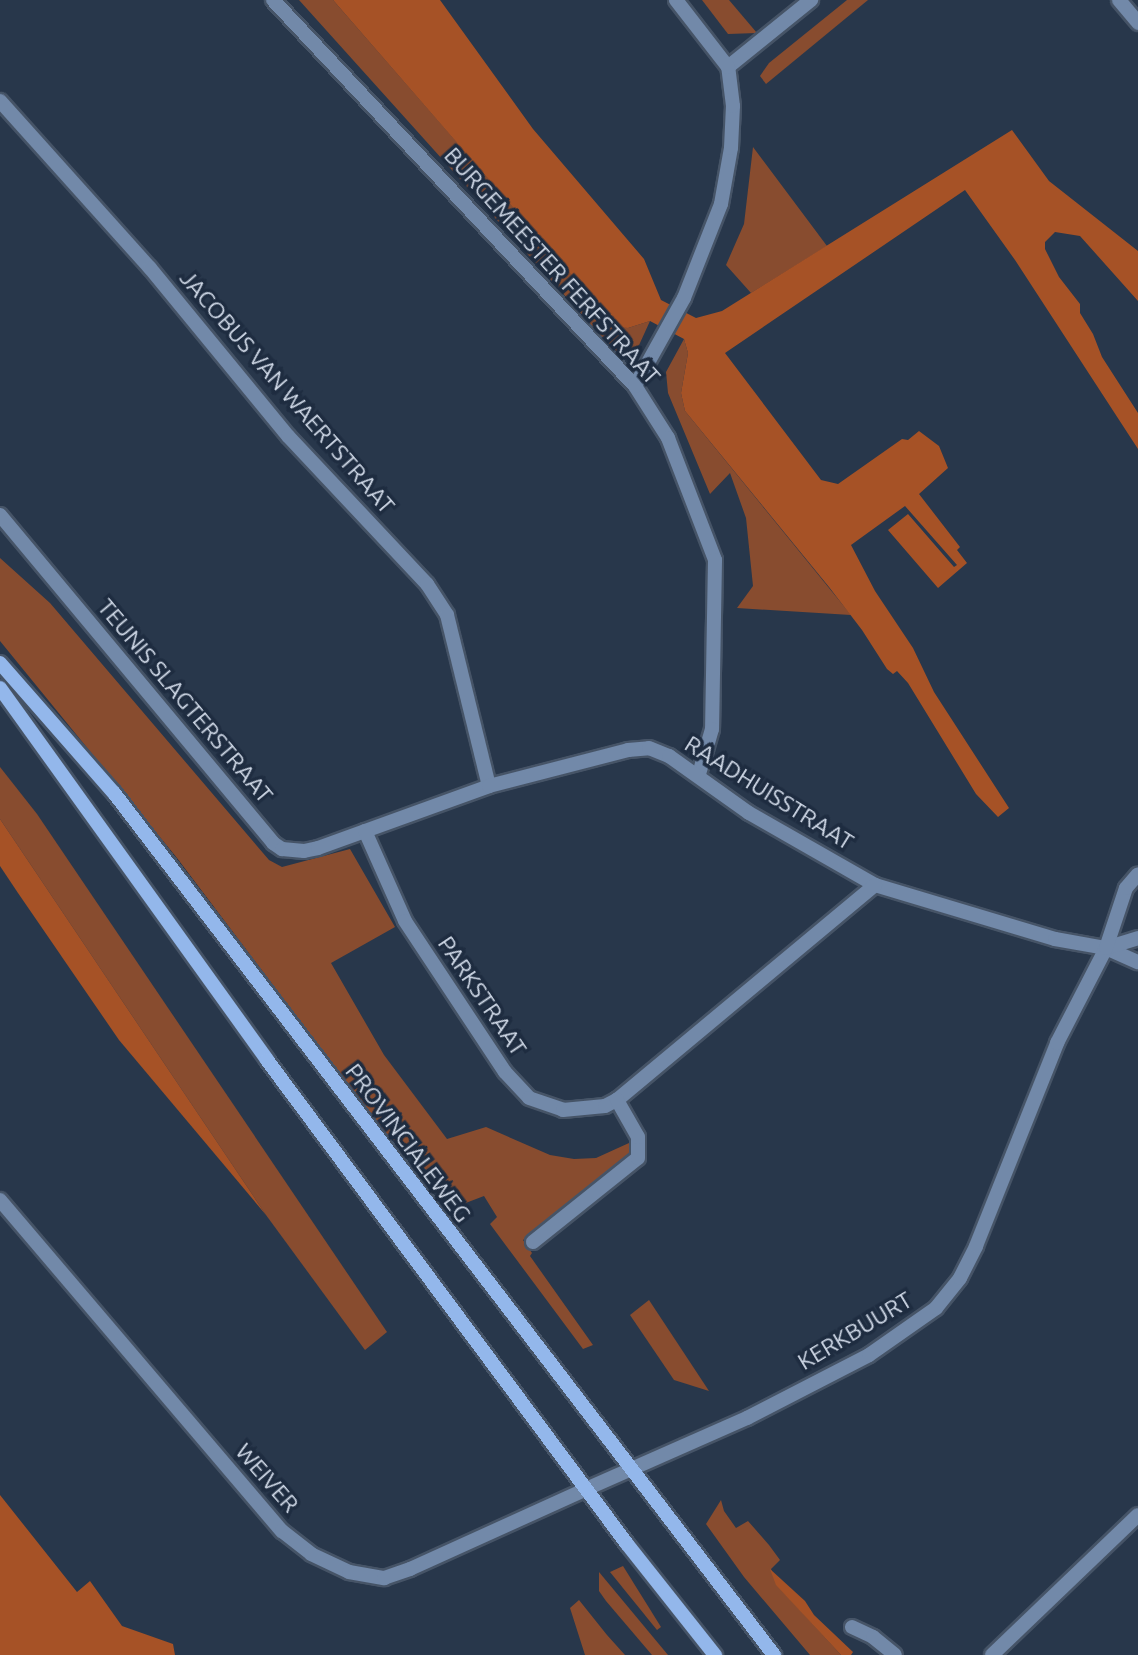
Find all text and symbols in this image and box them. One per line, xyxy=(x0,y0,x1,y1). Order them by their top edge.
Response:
street label: BURGEMEESTER FERFSTRAAT xyxy=(438,142,666,390)
street label: JACOBUS VAN WAERTSTRAAT xyxy=(174,265,400,519)
street label: TEUNIS SLAGTERSTRAAT xyxy=(92,594,278,808)
street label: RAADHUISSTRAAT xyxy=(680,730,858,856)
street label: PARKSTRAAT xyxy=(432,931,532,1061)
street label: PROVINCIALEWEG xyxy=(339,1058,477,1228)
street label: KERKBUURT xyxy=(793,1286,917,1376)
street label: WEIVER xyxy=(230,1438,304,1518)

